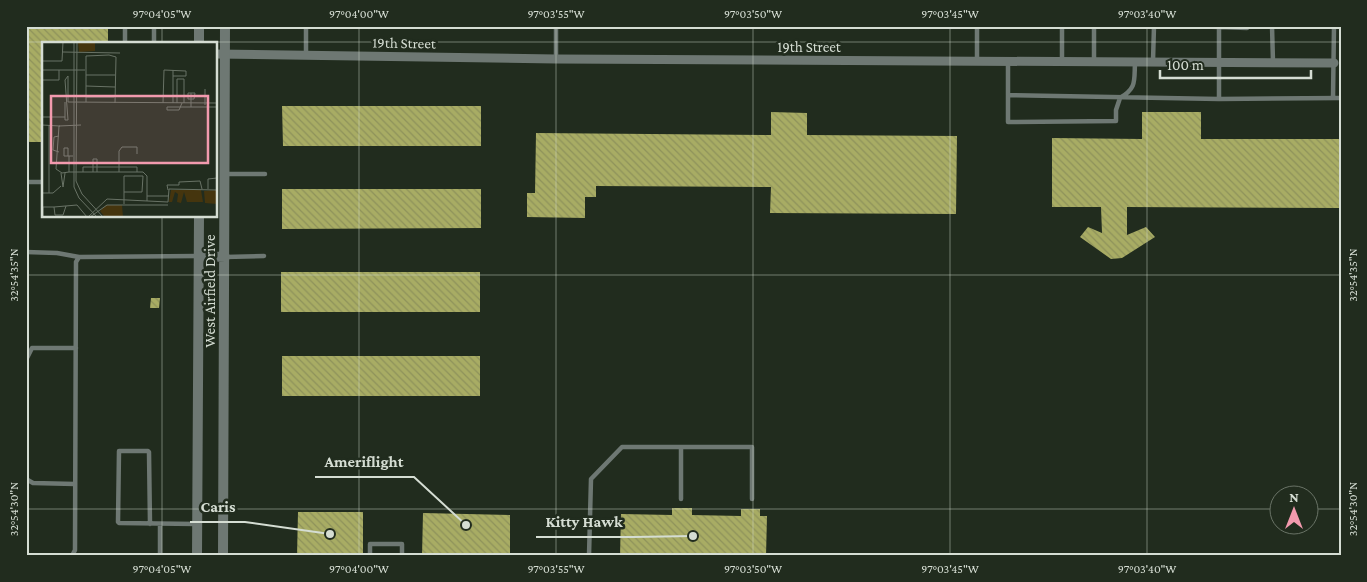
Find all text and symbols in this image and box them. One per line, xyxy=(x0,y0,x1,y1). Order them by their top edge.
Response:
text: 97°04'05"W xyxy=(133,7,191,21)
text: 97°04'00"W xyxy=(329,7,389,21)
text: 97°03'55"W xyxy=(527,7,585,21)
text: 97°03'50"W xyxy=(724,7,782,21)
text: 97°03'45"W xyxy=(921,7,979,21)
text: 97°03'40"W xyxy=(1118,7,1176,21)
street label: 19th Street xyxy=(372,34,437,52)
street label: 19th Street xyxy=(777,39,842,55)
inset map xyxy=(42,42,218,218)
scale bar xyxy=(1160,48,1311,80)
text: 100 m xyxy=(1167,57,1204,73)
street label: West Airfield Drive xyxy=(202,234,218,348)
text: 32°54'35"N xyxy=(7,248,21,302)
text: 32°54'35"N xyxy=(1346,248,1360,302)
callout: Ameriflight xyxy=(315,446,414,477)
text: Ameriflight xyxy=(324,453,404,470)
text: 32°54'30"N xyxy=(7,482,21,536)
text: 32°54'30"N xyxy=(1346,482,1360,536)
north arrow xyxy=(1270,484,1320,534)
text: N xyxy=(1289,489,1299,505)
callout: Caris xyxy=(190,491,245,522)
text: Caris xyxy=(201,498,236,515)
callout: Kitty Hawk xyxy=(536,506,633,537)
text: Kitty Hawk xyxy=(545,513,623,530)
text: 97°04'05"W xyxy=(133,562,191,576)
text: 97°04'00"W xyxy=(329,562,389,576)
text: 97°03'55"W xyxy=(527,562,585,576)
text: 97°03'50"W xyxy=(724,562,782,576)
text: 97°03'45"W xyxy=(921,562,979,576)
text: 97°03'40"W xyxy=(1118,562,1176,576)

